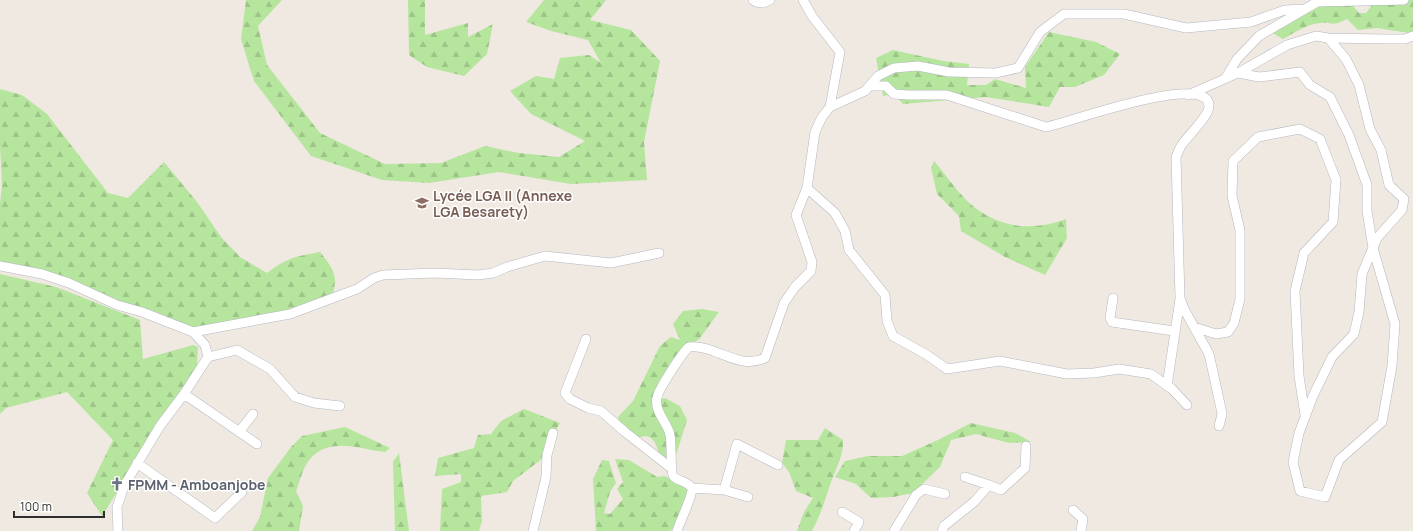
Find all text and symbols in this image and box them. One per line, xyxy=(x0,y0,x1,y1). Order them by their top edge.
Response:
place label: Lycée LGA II (Annexe LGA Besarety) xyxy=(433,186,572,221)
school or university icon: Lycée LGA II (Annexe LGA Besarety) xyxy=(414,195,430,211)
place label: FPMM - Amboanjobe xyxy=(128,475,266,494)
church icon: FPMM - Amboanjobe xyxy=(109,476,125,492)
scale bar xyxy=(14,493,104,519)
text: 100 m xyxy=(20,498,52,515)

